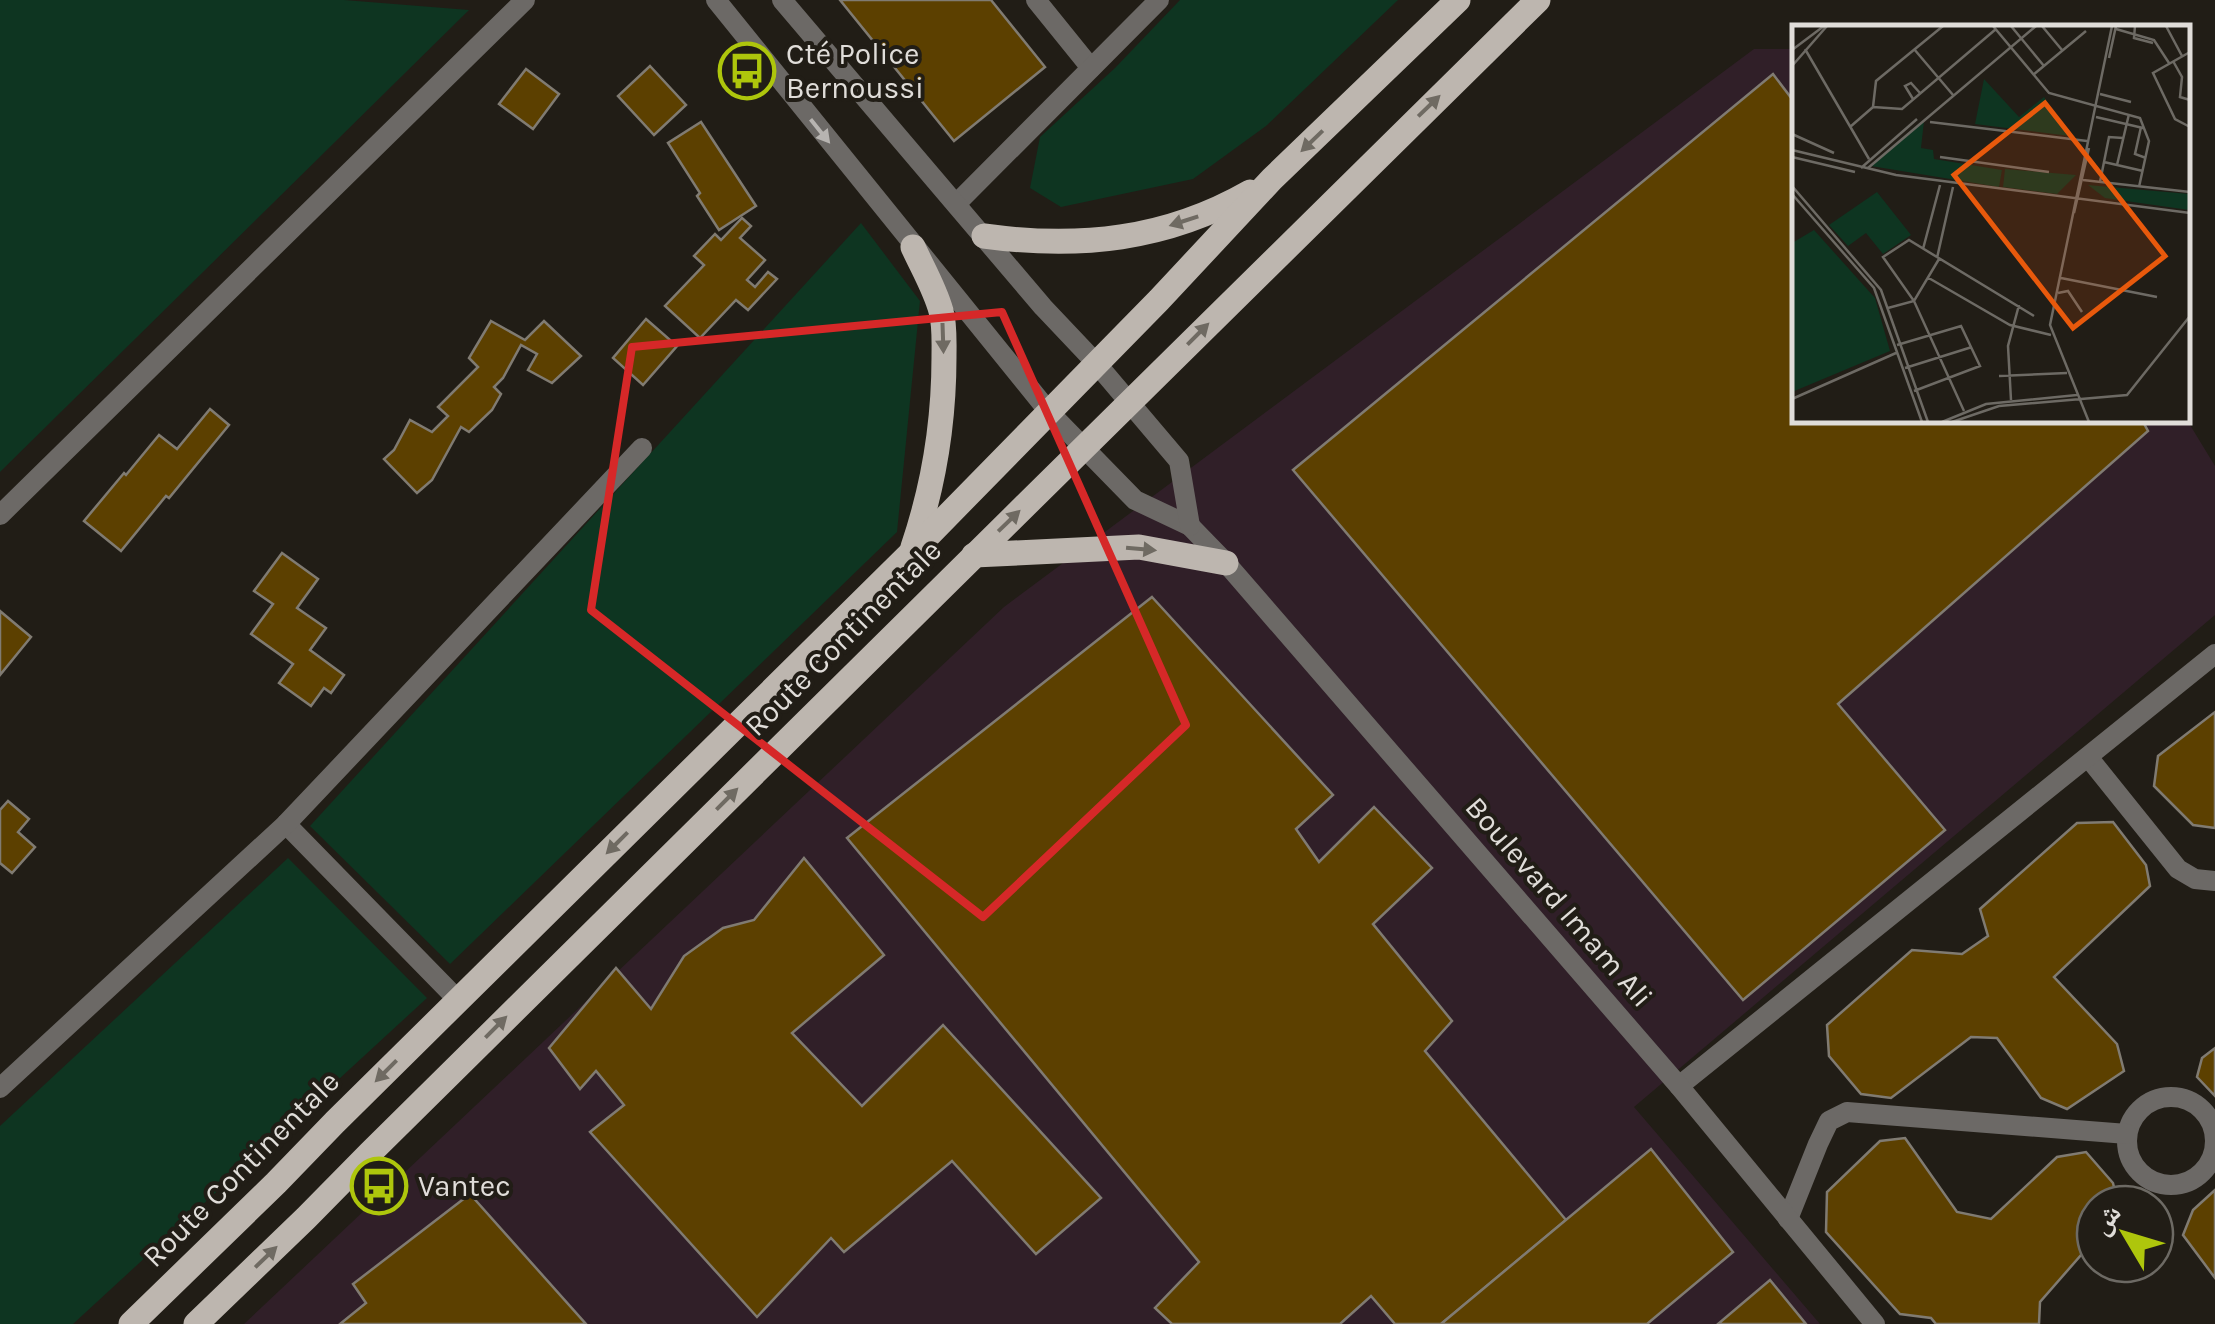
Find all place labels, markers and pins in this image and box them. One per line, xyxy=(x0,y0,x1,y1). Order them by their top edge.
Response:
place label: Cté Police Bernoussi xyxy=(786,36,924,106)
bus stop icon: Cté Police Bernoussi xyxy=(717,41,777,101)
bus stop icon: Vantec xyxy=(349,1156,409,1216)
place label: Vantec xyxy=(418,1168,511,1204)

